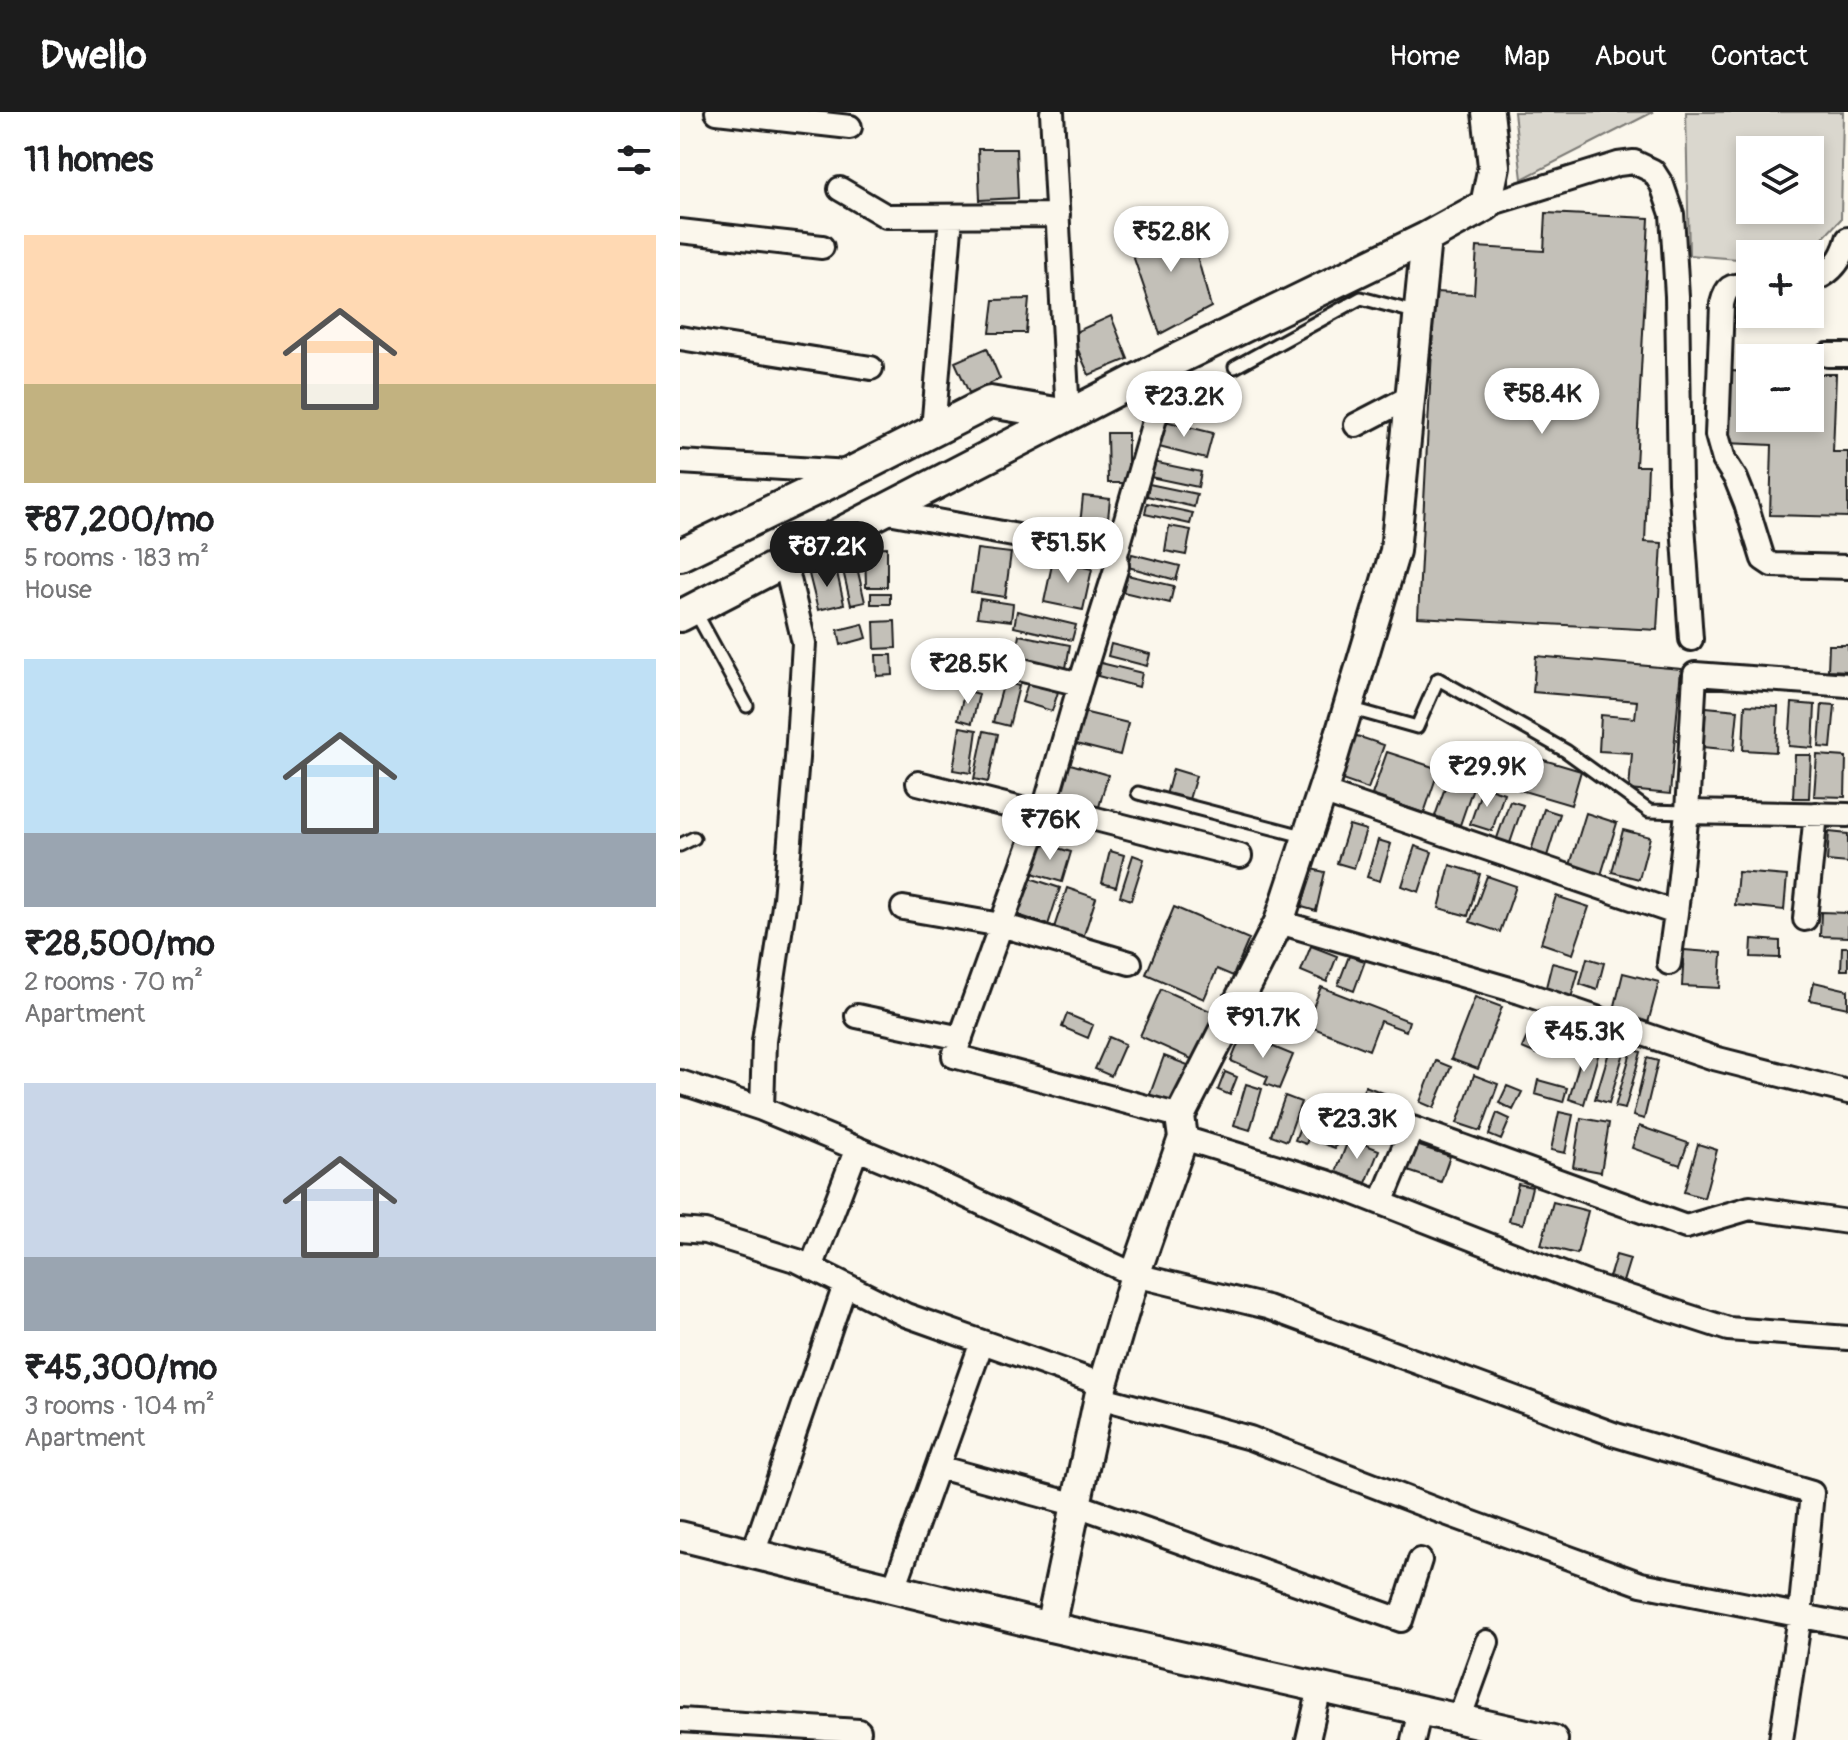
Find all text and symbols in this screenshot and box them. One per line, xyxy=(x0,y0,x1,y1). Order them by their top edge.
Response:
text: Dwello xyxy=(40,32,147,80)
text: Home xyxy=(1389,39,1460,74)
text: Map xyxy=(1504,39,1550,74)
text: About xyxy=(1594,39,1667,74)
text: Contact xyxy=(1711,39,1808,74)
map controls xyxy=(1736,136,1824,432)
button: layers xyxy=(1736,136,1824,224)
icon: filters xyxy=(612,138,656,182)
text: 11 homes xyxy=(24,139,153,182)
pin: ₹52.8K xyxy=(1106,206,1236,274)
text: ₹52.8K xyxy=(1132,216,1210,248)
button: + xyxy=(1736,240,1824,328)
icon: home xyxy=(268,287,412,431)
button: − xyxy=(1736,344,1824,432)
pin: ₹58.4K xyxy=(1477,368,1607,436)
pin: ₹23.2K xyxy=(1119,371,1249,439)
text: ₹58.4K xyxy=(1502,378,1582,410)
text: ₹23.2K xyxy=(1144,381,1224,413)
text: ₹87,200/mo xyxy=(24,499,214,542)
pin: ₹51.5K xyxy=(1003,517,1133,585)
pin: ₹87.2K xyxy=(762,521,892,589)
text: ₹51.5K xyxy=(1030,527,1106,559)
text: ₹87.2K xyxy=(788,531,866,563)
text: 5 rooms · 183 m² xyxy=(24,542,209,574)
text: House xyxy=(24,574,92,606)
pin: ₹28.5K xyxy=(903,638,1033,706)
text: ₹28.5K xyxy=(929,648,1007,680)
icon: home xyxy=(268,711,412,855)
pin: ₹29.9K xyxy=(1422,741,1552,809)
text: ₹29.9K xyxy=(1448,751,1526,783)
pin: ₹76K xyxy=(1003,794,1097,862)
text: ₹76K xyxy=(1020,804,1080,836)
text: ₹28,500/mo xyxy=(24,923,215,966)
text: 2 rooms · 70 m² xyxy=(24,966,203,998)
pin: ₹91.7K xyxy=(1198,992,1328,1060)
text: Apartment xyxy=(24,998,145,1030)
text: ₹91.7K xyxy=(1226,1002,1300,1034)
pin: ₹45.3K xyxy=(1519,1006,1649,1074)
text: ₹45.3K xyxy=(1544,1016,1624,1048)
pin: ₹23.3K xyxy=(1292,1093,1422,1161)
text: ₹23.3K xyxy=(1317,1103,1397,1135)
icon: home xyxy=(268,1135,412,1279)
text: ₹45,300/mo xyxy=(24,1347,217,1390)
text: 3 rooms · 104 m² xyxy=(24,1390,215,1422)
text: Apartment xyxy=(24,1422,145,1454)

